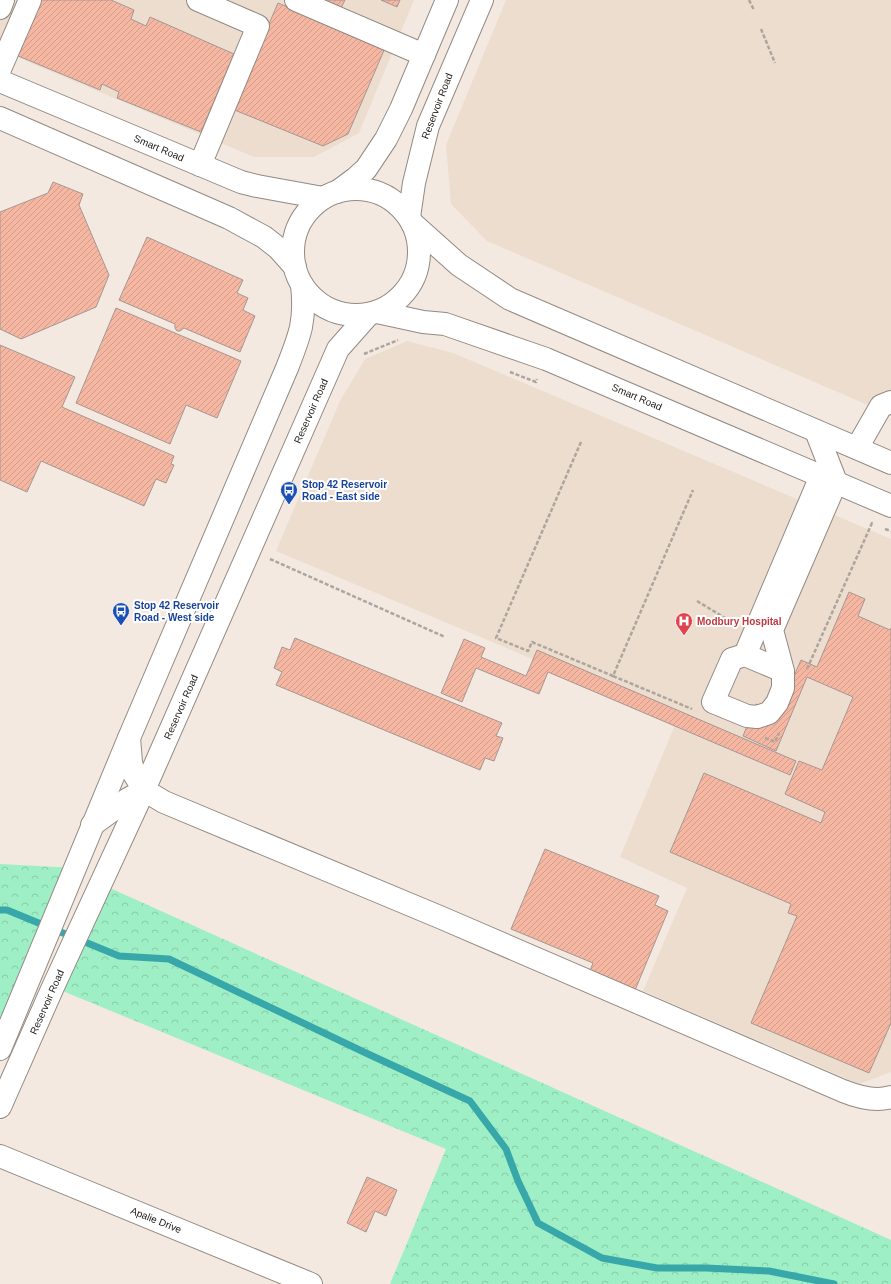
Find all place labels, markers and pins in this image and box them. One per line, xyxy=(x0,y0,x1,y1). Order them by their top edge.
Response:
place label: Stop 42 Reservoir Road - East side xyxy=(302,479,387,502)
bus stop icon: Stop 42 Reservoir Road - East side xyxy=(279,480,299,505)
place label: Stop 42 Reservoir Road - West side xyxy=(134,600,219,623)
bus stop icon: Stop 42 Reservoir Road - West side xyxy=(111,601,131,626)
hospital icon: Modbury Hospital xyxy=(674,611,694,636)
place label: Modbury Hospital xyxy=(697,616,782,627)

